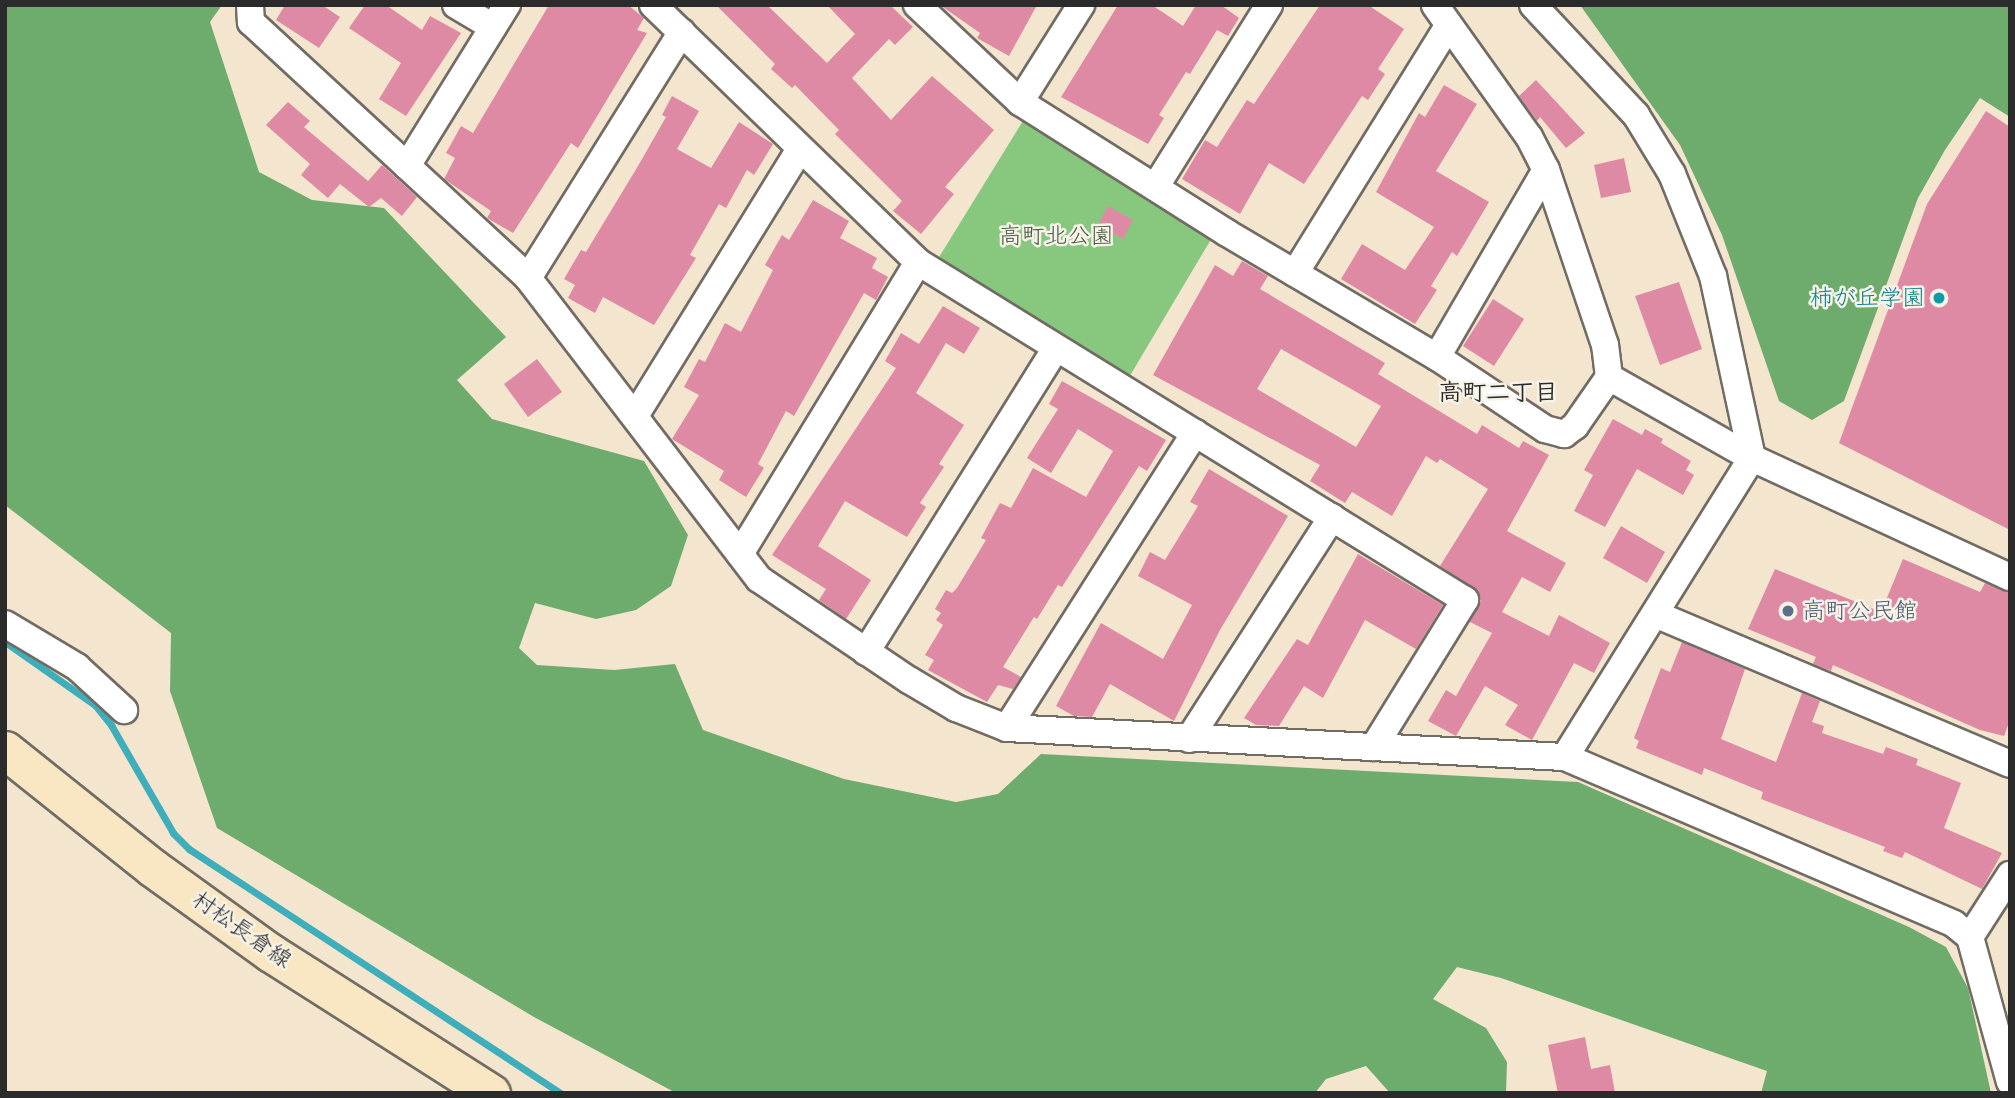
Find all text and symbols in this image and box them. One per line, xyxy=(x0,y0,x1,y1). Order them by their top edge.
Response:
park label: 高町北公園 xyxy=(999,222,1113,250)
place label: 柿が丘学園 xyxy=(1810,284,1925,312)
marker: 柿が丘学園 xyxy=(1931,290,1947,306)
district label: 高町二丁目 xyxy=(1438,380,1558,408)
place label: 高町公民館 xyxy=(1802,597,1917,625)
marker: 高町公民館 xyxy=(1780,603,1796,619)
street label: 村松長倉線 xyxy=(187,886,297,974)

